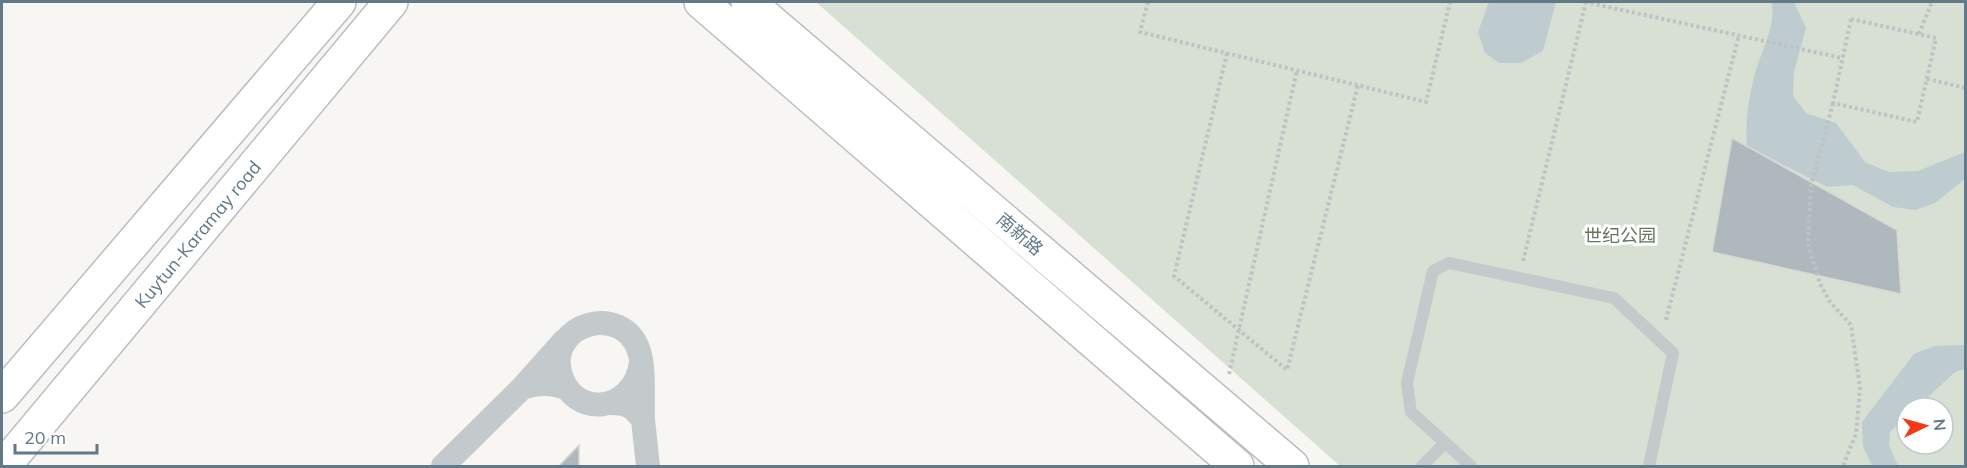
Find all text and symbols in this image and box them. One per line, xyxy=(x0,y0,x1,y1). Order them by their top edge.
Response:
street label: Kuytun-Karamay road xyxy=(129,156,265,312)
street label: 南新路 xyxy=(992,208,1048,260)
park label: 世纪公园 xyxy=(1584,224,1656,247)
north arrow xyxy=(1895,396,1955,456)
scale bar xyxy=(15,417,98,455)
text: N xyxy=(1929,418,1950,432)
text: 20 m xyxy=(24,426,66,449)

